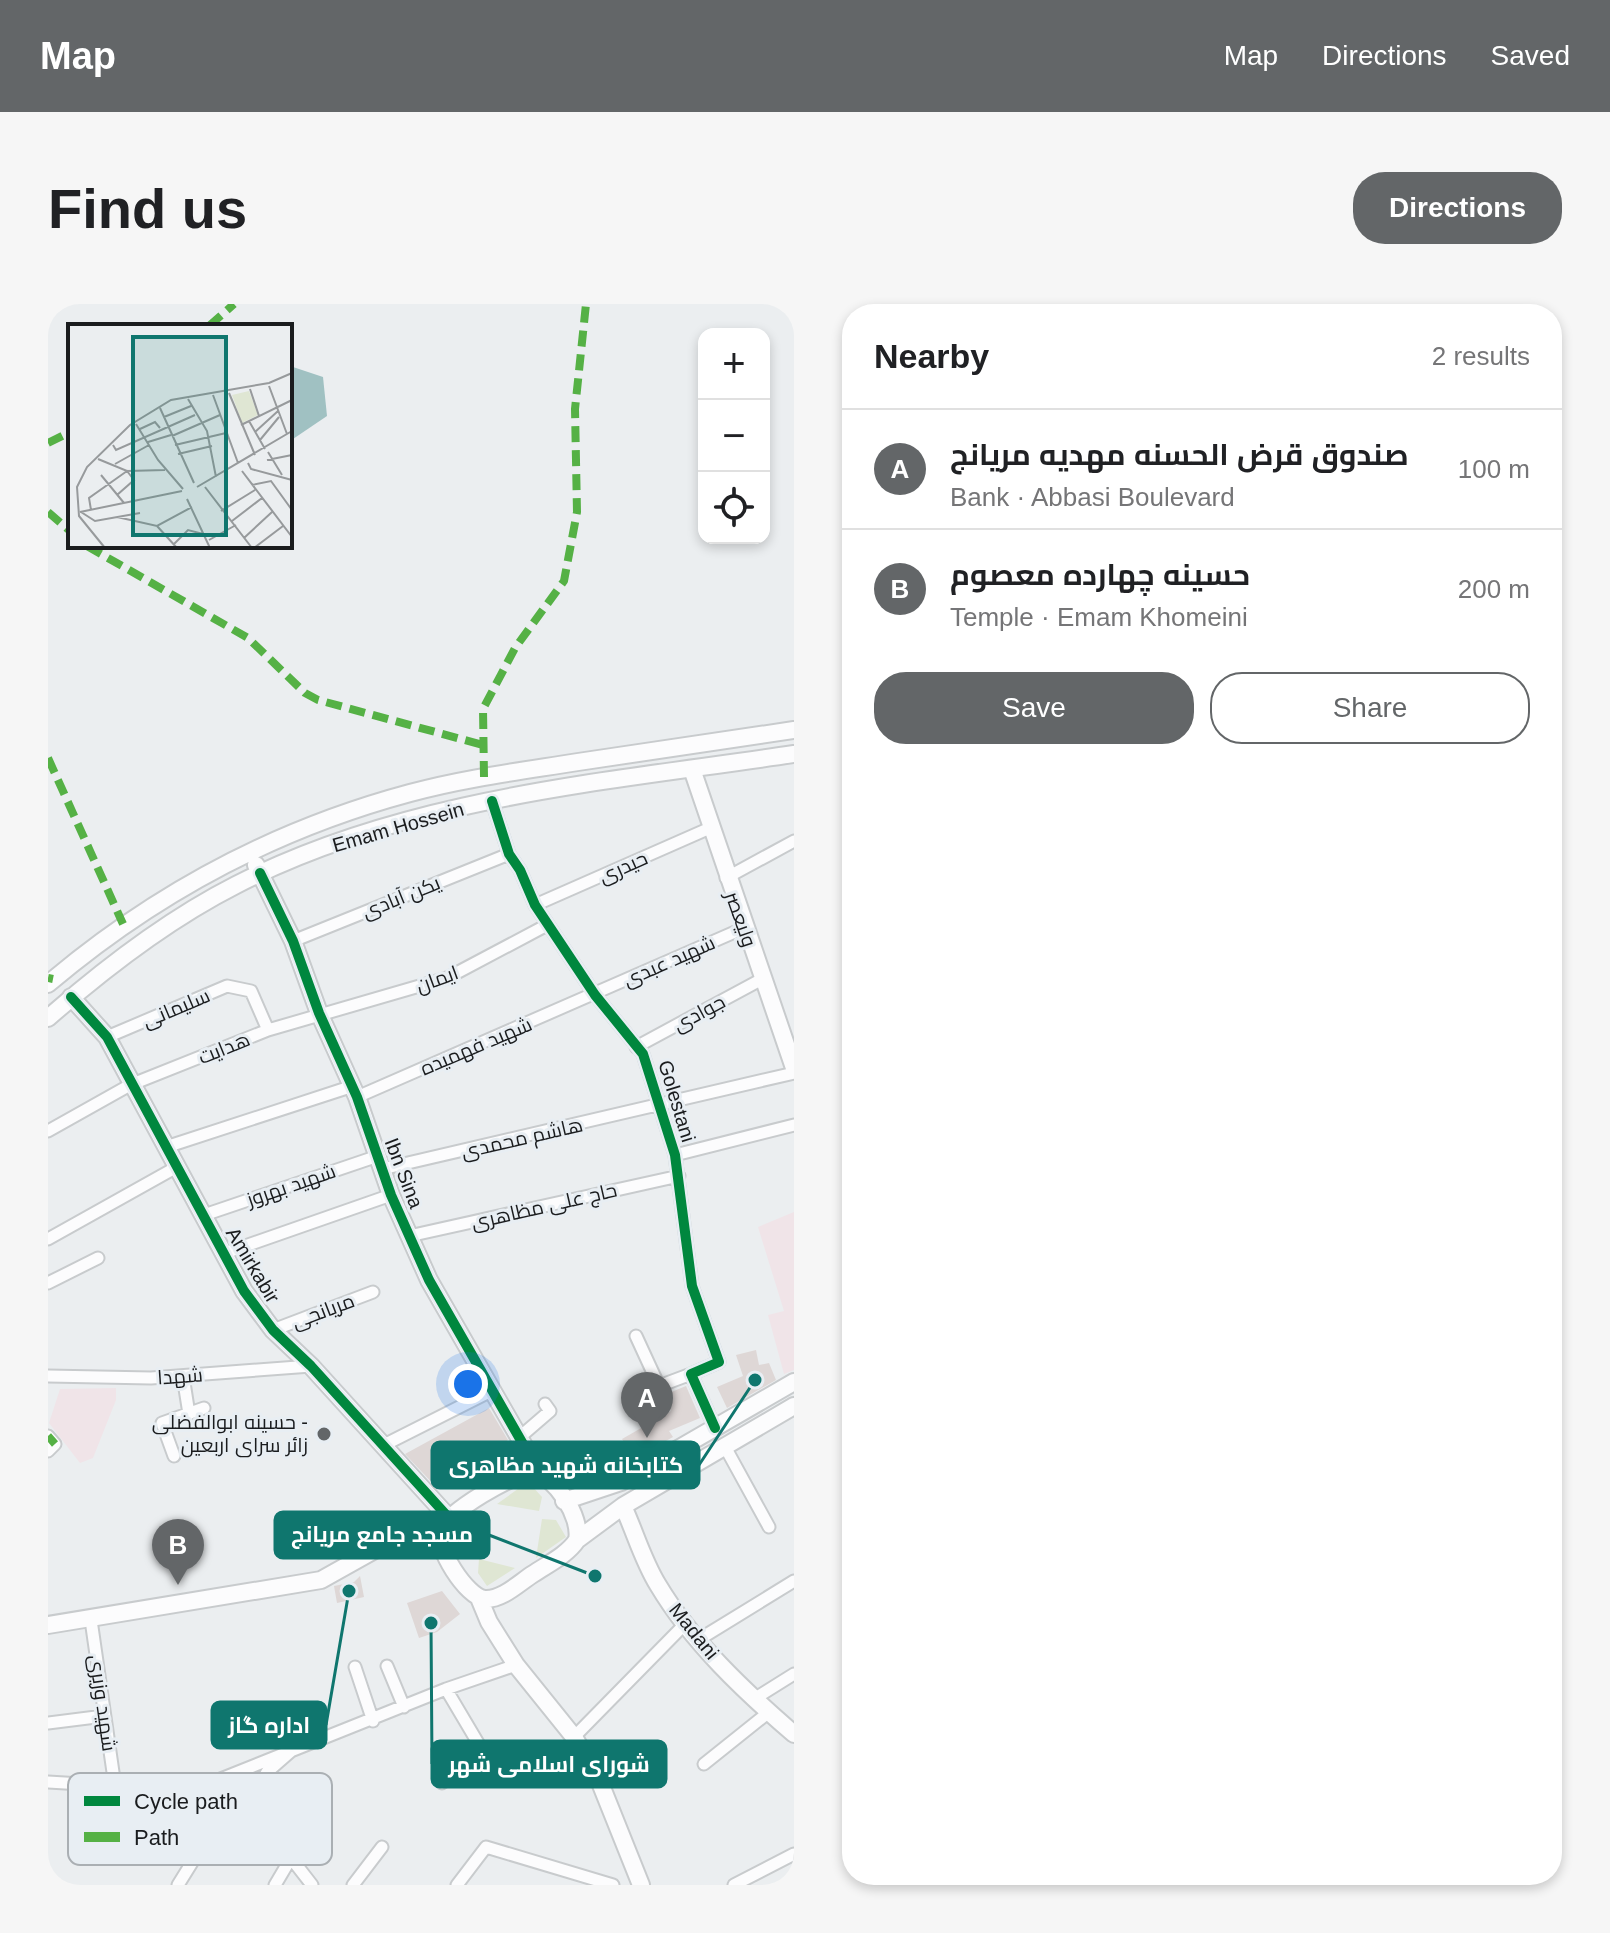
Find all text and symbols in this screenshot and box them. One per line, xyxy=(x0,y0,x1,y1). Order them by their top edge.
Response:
text: Map xyxy=(40,35,116,77)
text: Map xyxy=(1224,40,1278,71)
text: Directions xyxy=(1322,40,1447,71)
text: Saved xyxy=(1491,40,1570,71)
button: Directions xyxy=(1353,172,1562,244)
text: Find us xyxy=(48,177,247,240)
inset map xyxy=(68,324,292,548)
map controls xyxy=(698,328,770,544)
button: + xyxy=(698,328,770,400)
text: Nearby xyxy=(874,337,989,375)
text: 2 results xyxy=(1432,341,1530,371)
button: − xyxy=(698,400,770,472)
text: صندوق قرض الحسنه مهدیه مریانج xyxy=(950,438,1409,471)
text: A xyxy=(891,454,909,484)
text: 100 m xyxy=(1458,454,1530,484)
button: locate xyxy=(698,472,770,544)
text: Bank · Abbasi Boulevard xyxy=(950,482,1235,512)
text: حسینه چهارده معصوم xyxy=(950,558,1250,591)
text: B xyxy=(891,574,909,604)
text: 200 m xyxy=(1458,574,1530,604)
text: Temple · Emam Khomeini xyxy=(950,602,1248,632)
button: Save xyxy=(874,672,1194,744)
button: Share xyxy=(1210,672,1530,744)
street label: Emam Hossein xyxy=(330,798,466,856)
street label: حیدری xyxy=(595,847,652,889)
street label: یکن آبادی xyxy=(359,871,445,924)
street label: ولیعصر xyxy=(720,887,761,950)
street label: شهید عبدی xyxy=(620,931,719,993)
street label: ایمان xyxy=(413,961,462,999)
street label: سلیمانی xyxy=(139,984,214,1034)
street label: جوادی xyxy=(669,990,730,1038)
street label: شهید فهمیده xyxy=(417,1013,536,1081)
street label: هدایت xyxy=(195,1028,253,1068)
street label: Golestani xyxy=(654,1057,700,1145)
street label: هاشم محمدی xyxy=(459,1113,586,1166)
street label: Ibn Sina xyxy=(381,1135,428,1212)
street label: شهید بهروز xyxy=(243,1160,339,1213)
street label: حاج علی مظاهری xyxy=(469,1179,620,1236)
street label: Amirkabir xyxy=(222,1223,284,1307)
street label: مریانجی xyxy=(289,1289,358,1335)
street label: شهدا xyxy=(156,1363,204,1391)
your location xyxy=(448,1364,488,1404)
pin: A xyxy=(621,1372,673,1438)
place label: حسینه ابوالفضلی - زائر سرای اربعین xyxy=(152,1411,308,1458)
marker: حسینه ابوالفضلی - زائر سرای اربعین xyxy=(315,1425,333,1443)
callout: کتابخانه شهید مظاهری xyxy=(432,1442,699,1488)
text: کتابخانه شهید مظاهری xyxy=(449,1453,683,1479)
callout: مسجد جامع مریانج xyxy=(275,1512,489,1558)
pin: B xyxy=(152,1519,204,1585)
text: مسجد جامع مریانج xyxy=(291,1522,473,1549)
street label: Madani xyxy=(665,1599,723,1663)
street label: شهید وزیری xyxy=(83,1653,121,1753)
callout: اداره گاز xyxy=(212,1702,326,1748)
text: اداره گاز xyxy=(227,1713,310,1738)
callout: شورای اسلامی شهر xyxy=(432,1741,666,1787)
text: شورای اسلامی شهر xyxy=(447,1752,650,1778)
legend xyxy=(68,1773,332,1865)
text: Cycle path xyxy=(134,1789,238,1814)
text: Path xyxy=(134,1825,179,1850)

